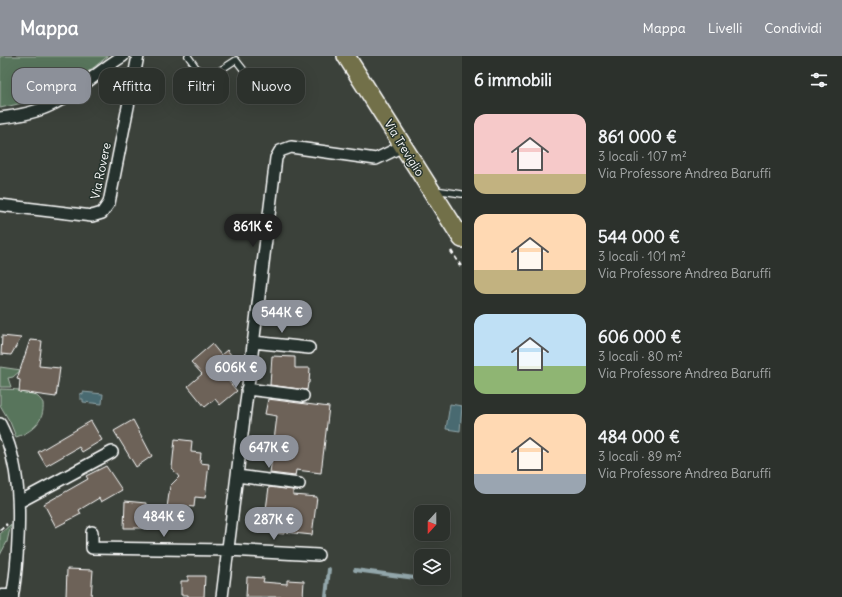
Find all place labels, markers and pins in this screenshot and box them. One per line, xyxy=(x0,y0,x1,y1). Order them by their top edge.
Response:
pin: 861K € xyxy=(220,214,286,248)
pin: 544K € xyxy=(249,300,315,334)
pin: 606K € xyxy=(203,355,269,389)
pin: 647K € xyxy=(236,435,302,469)
pin: 484K € xyxy=(131,504,197,538)
pin: 287K € xyxy=(241,507,307,541)

